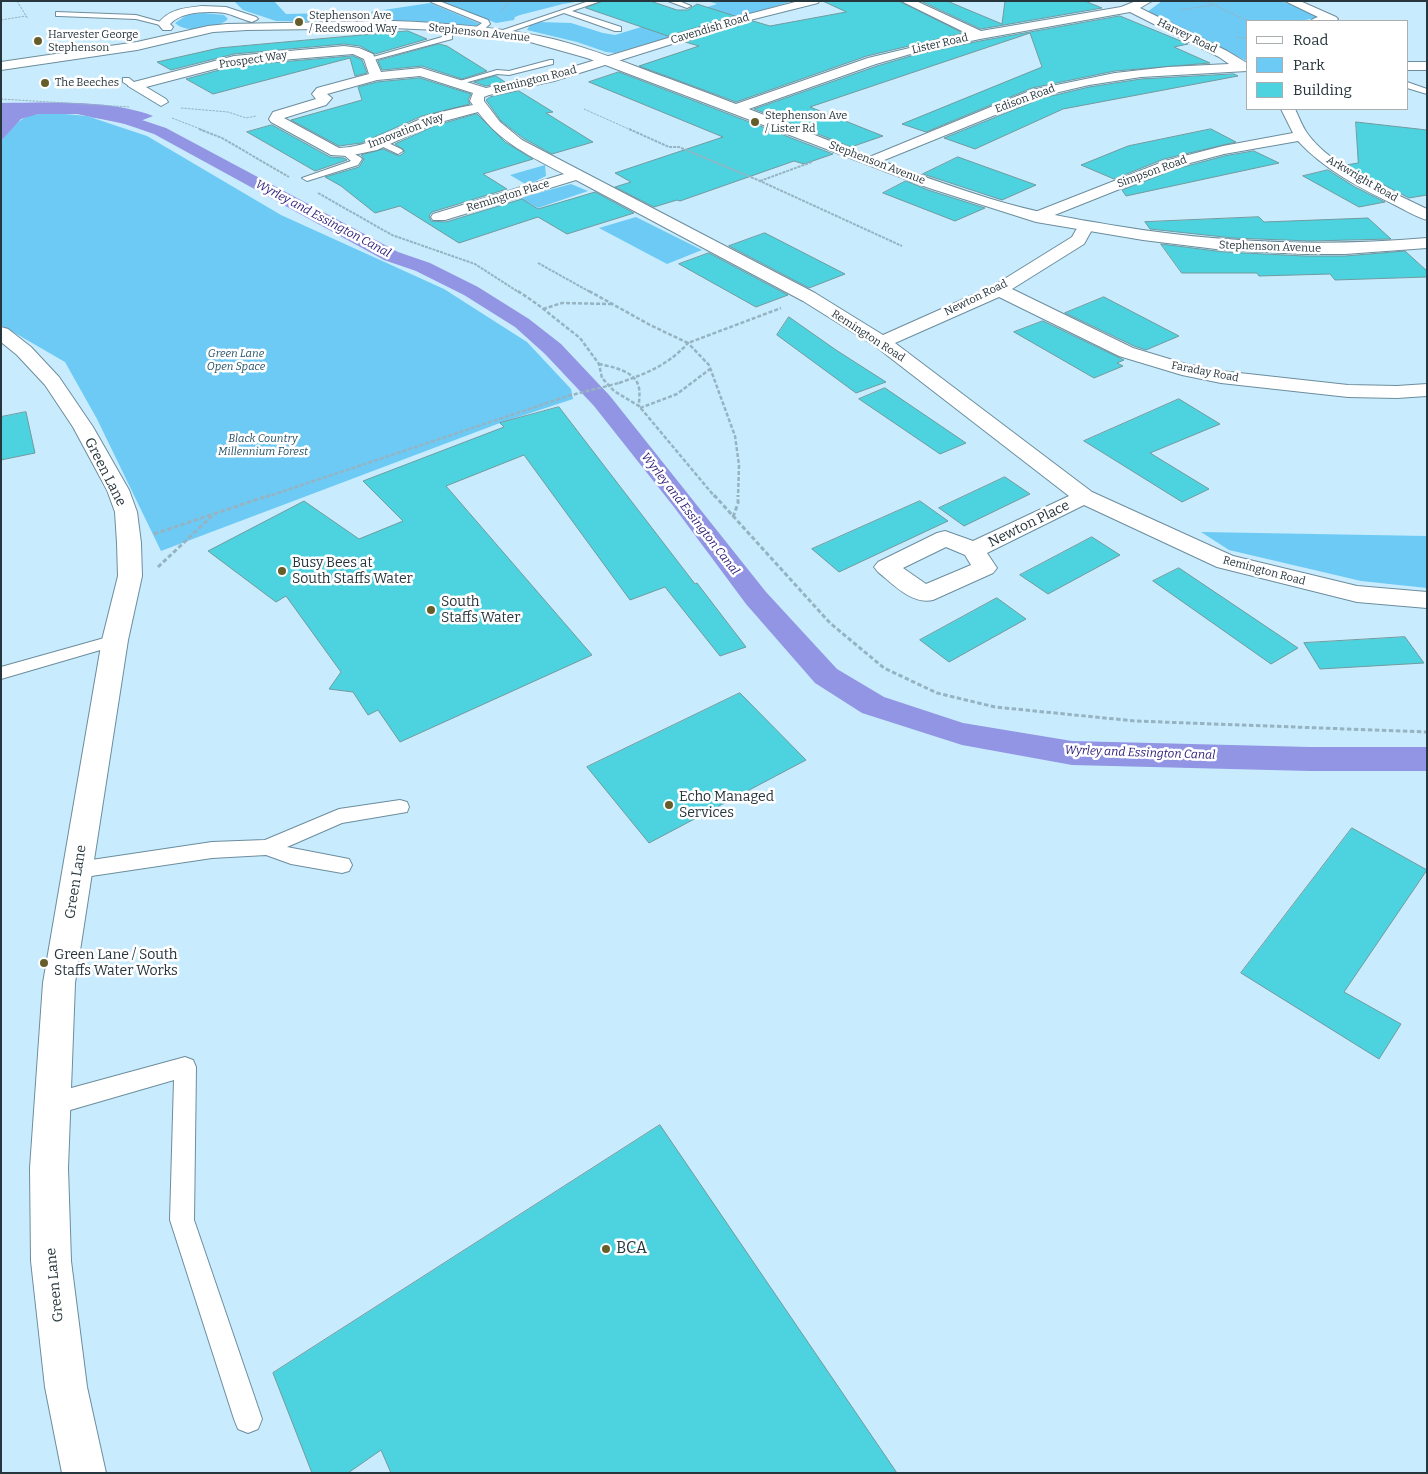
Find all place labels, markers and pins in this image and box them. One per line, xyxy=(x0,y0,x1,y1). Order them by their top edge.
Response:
place label: Stephenson Ave / Reedswood Way xyxy=(309,9,397,35)
marker: Stephenson Ave / Reedswood Way xyxy=(293,16,305,28)
place label: Harvester George Stephenson xyxy=(48,28,138,54)
marker: Harvester George Stephenson xyxy=(32,35,44,47)
place label: The Beeches xyxy=(55,76,119,90)
marker: The Beeches xyxy=(39,77,51,89)
place label: Stephenson Ave / Lister Rd xyxy=(765,109,847,135)
marker: Stephenson Ave / Lister Rd xyxy=(749,116,761,128)
place label: Busy Bees at South Staffs Water xyxy=(292,555,413,588)
marker: Busy Bees at South Staffs Water xyxy=(276,565,288,577)
place label: South Staffs Water xyxy=(441,594,520,626)
marker: South Staffs Water xyxy=(425,604,437,616)
place label: Echo Managed Services xyxy=(679,789,774,822)
marker: Echo Managed Services xyxy=(663,799,675,811)
place label: Green Lane / South Staffs Water Works xyxy=(54,947,178,980)
marker: Green Lane / South Staffs Water Works xyxy=(38,957,50,969)
place label: BCA xyxy=(616,1239,647,1259)
marker: BCA xyxy=(600,1243,612,1255)

